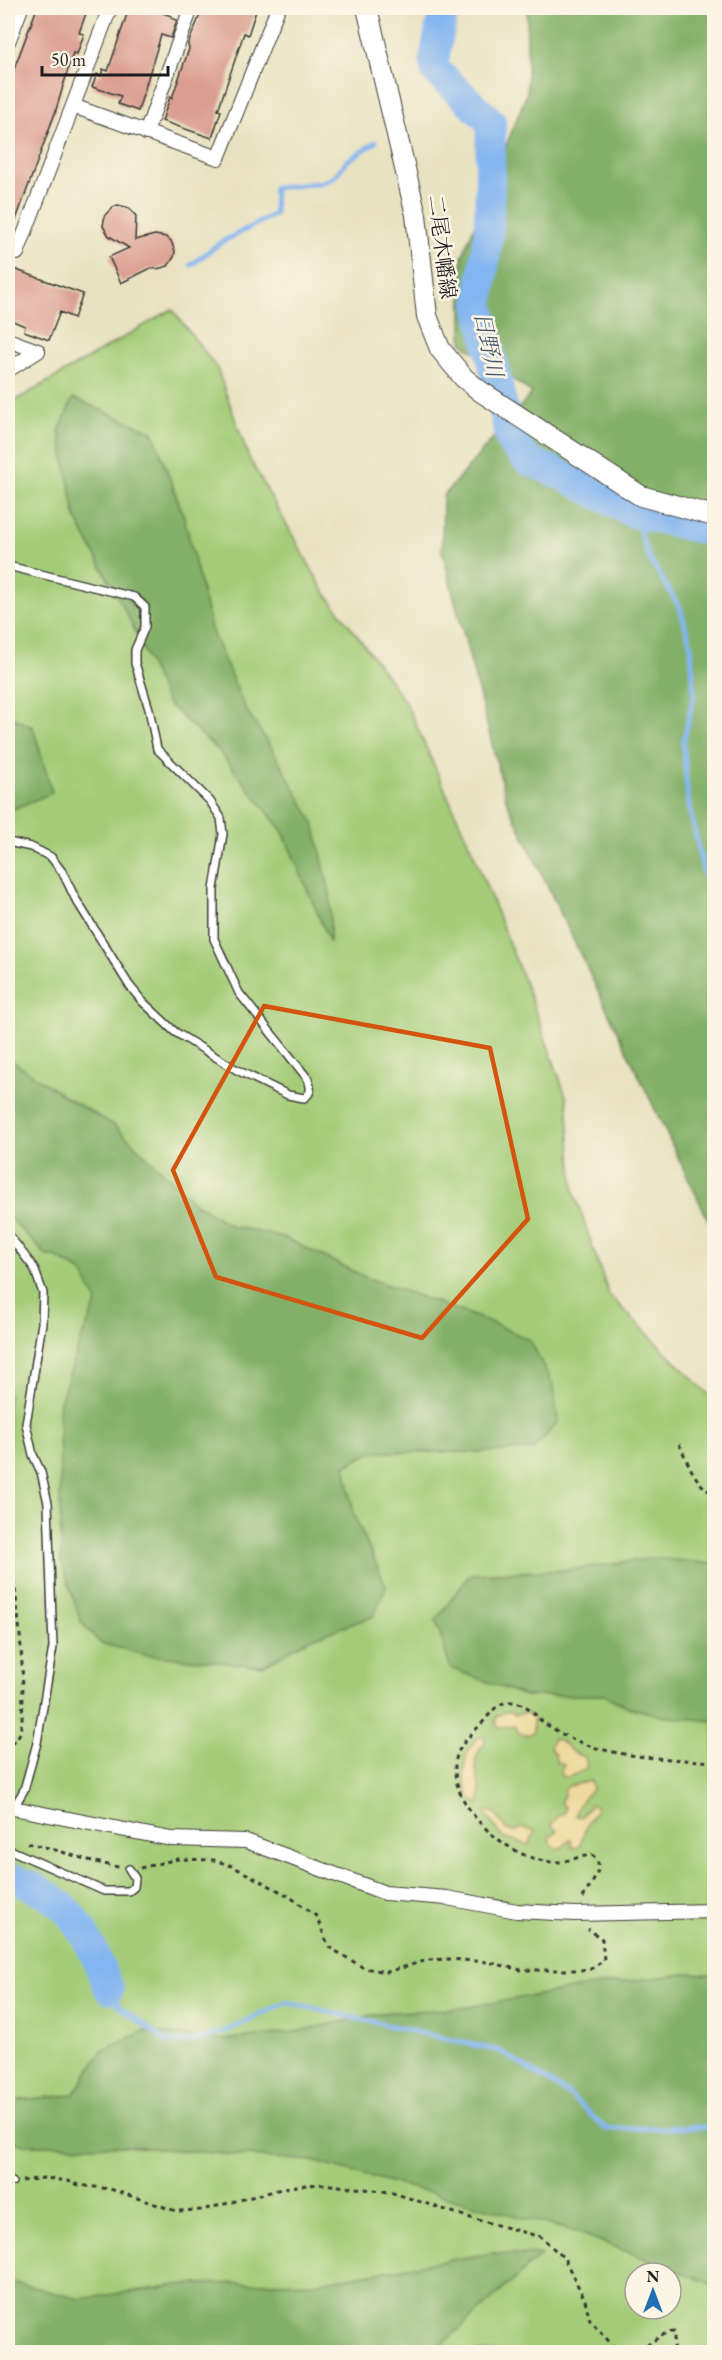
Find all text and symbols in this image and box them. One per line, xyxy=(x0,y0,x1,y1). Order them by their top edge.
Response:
scale bar xyxy=(42,39,168,77)
text: 50 m xyxy=(51,48,86,71)
street label: 二尾木幡線 xyxy=(423,193,462,301)
water label: 日野川 xyxy=(467,309,510,381)
north arrow xyxy=(623,2261,683,2321)
text: N xyxy=(647,2266,660,2287)

